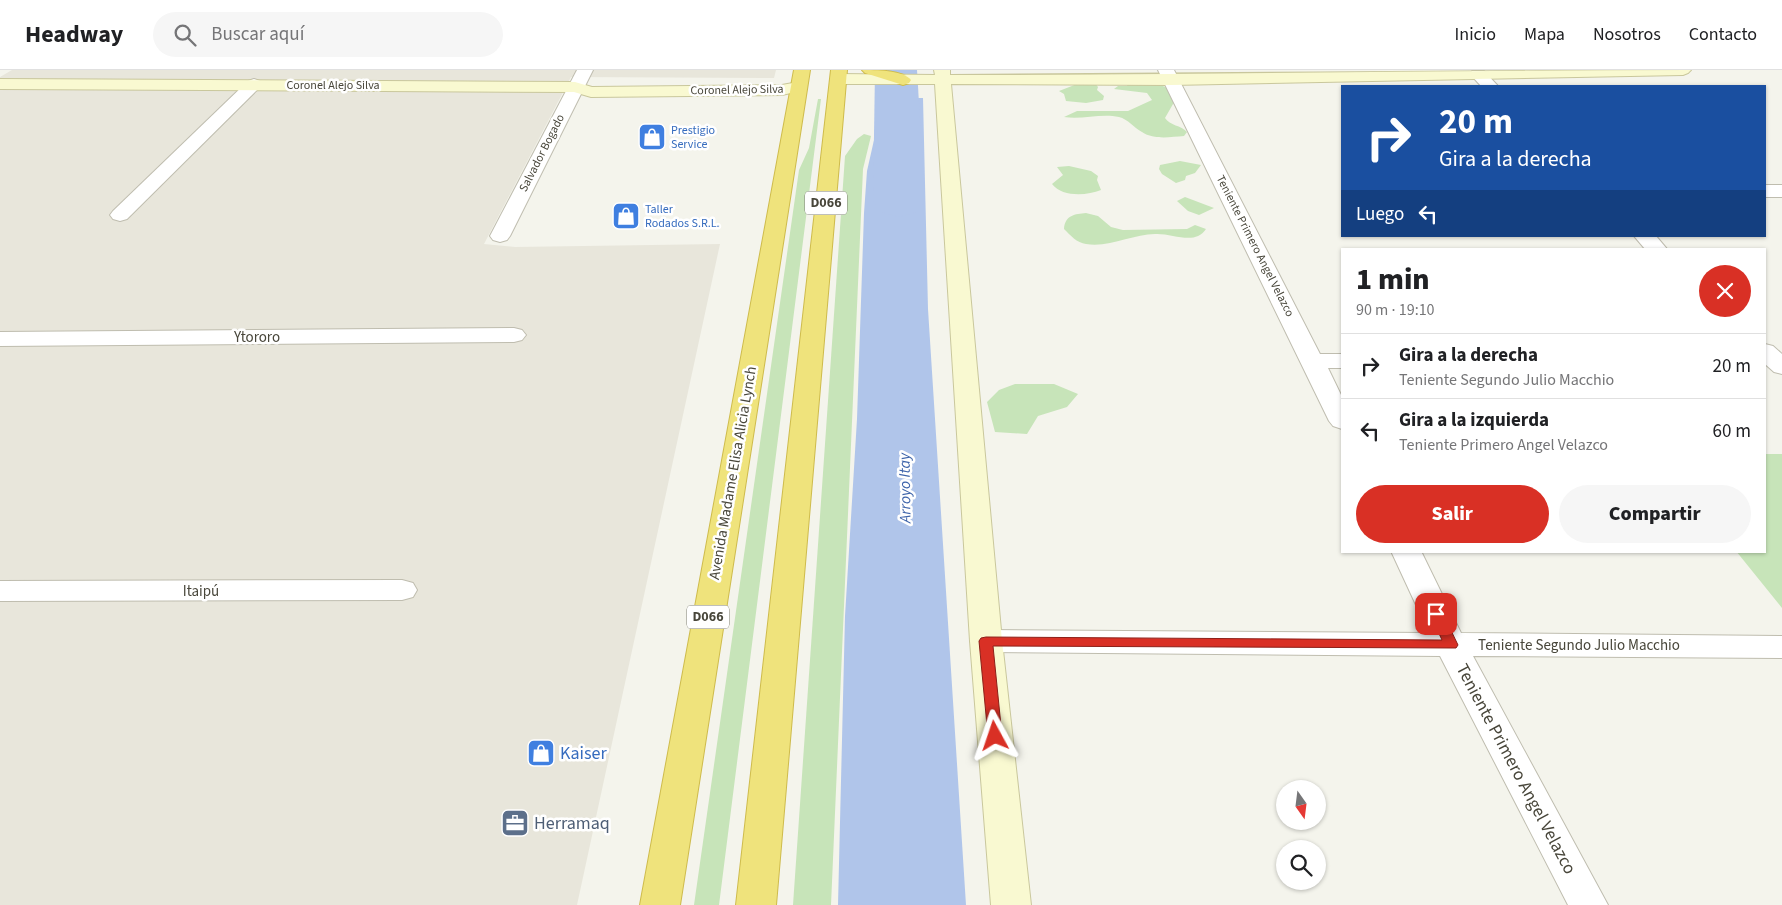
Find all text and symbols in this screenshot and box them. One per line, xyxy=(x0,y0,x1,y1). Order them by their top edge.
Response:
search box xyxy=(153,12,503,57)
text: Headway xyxy=(25,17,123,52)
icon: search xyxy=(171,21,199,49)
text: Buscar aquí xyxy=(211,21,304,48)
text: Inicio xyxy=(1455,22,1496,47)
text: Mapa xyxy=(1524,22,1565,47)
text: Nosotros xyxy=(1593,22,1661,47)
text: Contacto xyxy=(1689,22,1757,47)
street label: Coronel Alejo Silva xyxy=(286,77,380,94)
street label: Coronel Alejo Silva xyxy=(690,81,784,99)
text: 20 m xyxy=(1439,97,1513,147)
icon: right xyxy=(1356,105,1421,170)
street label: Salvador Bogado xyxy=(515,111,569,195)
shop icon: Prestigio Service xyxy=(637,122,667,152)
place label: Prestigio Service xyxy=(671,122,715,153)
text: Gira a la derecha xyxy=(1439,143,1592,175)
street label: Teniente Primero Angel Velazco xyxy=(1212,172,1298,320)
road number: D066 xyxy=(805,192,847,214)
icon: left xyxy=(1414,200,1442,228)
shop icon: Taller Rodados S.R.L. xyxy=(611,201,641,231)
place label: Taller Rodados S.R.L. xyxy=(645,201,720,232)
text: Luego xyxy=(1356,201,1404,228)
text: 1 min xyxy=(1356,258,1430,301)
button: close xyxy=(1699,265,1751,317)
text: 90 m · 19:10 xyxy=(1356,299,1435,321)
street label: Ytororo xyxy=(233,327,280,348)
text: Gira a la derecha xyxy=(1399,342,1538,369)
icon: right xyxy=(1356,352,1384,380)
text: 20 m xyxy=(1713,353,1751,380)
street label: Avenida Madame Elisa Alicia Lynch xyxy=(704,365,762,581)
text: Teniente Segundo Julio Macchio xyxy=(1399,369,1614,391)
text: Gira a la izquierda xyxy=(1399,407,1549,434)
icon: left xyxy=(1356,417,1384,445)
text: 60 m xyxy=(1713,418,1751,445)
text: Teniente Primero Angel Velazco xyxy=(1399,434,1608,456)
water label: Arroyo Itay xyxy=(893,452,917,524)
button: Salir xyxy=(1356,485,1549,543)
button: Compartir xyxy=(1559,485,1751,543)
street label: Itaipú xyxy=(183,581,219,602)
pin xyxy=(1415,593,1457,635)
icon: arrive xyxy=(1422,600,1450,628)
road number: D066 xyxy=(687,606,729,628)
street label: Teniente Segundo Julio Macchio xyxy=(1478,635,1680,656)
street label: Teniente Primero Angel Velazco xyxy=(1450,659,1582,879)
position arrow xyxy=(968,709,1020,761)
shop icon: Kaiser xyxy=(526,738,556,768)
place label: Kaiser xyxy=(560,741,607,766)
north arrow xyxy=(1276,780,1326,830)
map controls xyxy=(1276,780,1326,890)
office icon: Herramaq xyxy=(500,808,530,838)
place label: Herramaq xyxy=(534,811,610,836)
button: search xyxy=(1276,840,1326,890)

